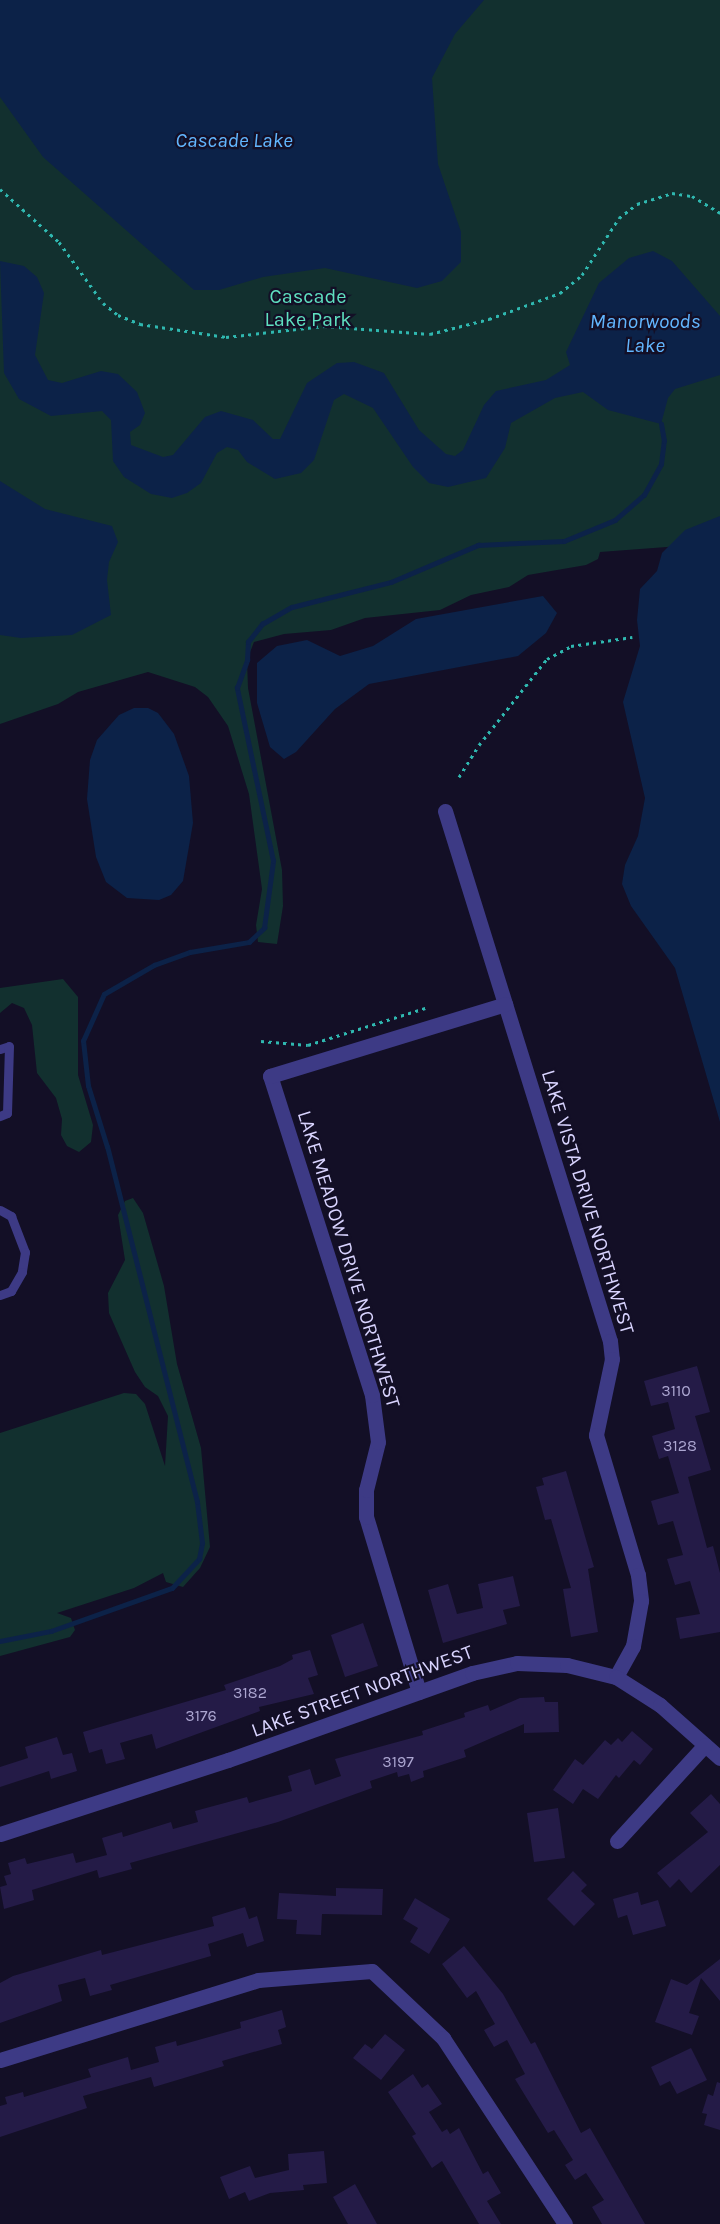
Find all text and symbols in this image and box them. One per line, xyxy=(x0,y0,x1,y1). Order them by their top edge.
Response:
water label: Cascade Lake xyxy=(175,127,293,153)
park label: Cascade Lake Park xyxy=(264,284,352,331)
water label: Manorwoods Lake xyxy=(589,308,701,358)
street label: LAKE VISTA DRIVE NORTHWEST xyxy=(536,1067,640,1337)
street label: LAKE MEADOW DRIVE NORTHWEST xyxy=(292,1108,406,1410)
house number: 3110 xyxy=(661,1381,691,1401)
house number: 3128 xyxy=(663,1436,697,1456)
street label: LAKE STREET NORTHWEST xyxy=(248,1640,476,1742)
house number: 3182 xyxy=(233,1683,267,1703)
house number: 3176 xyxy=(185,1706,217,1726)
house number: 3197 xyxy=(382,1752,414,1772)

